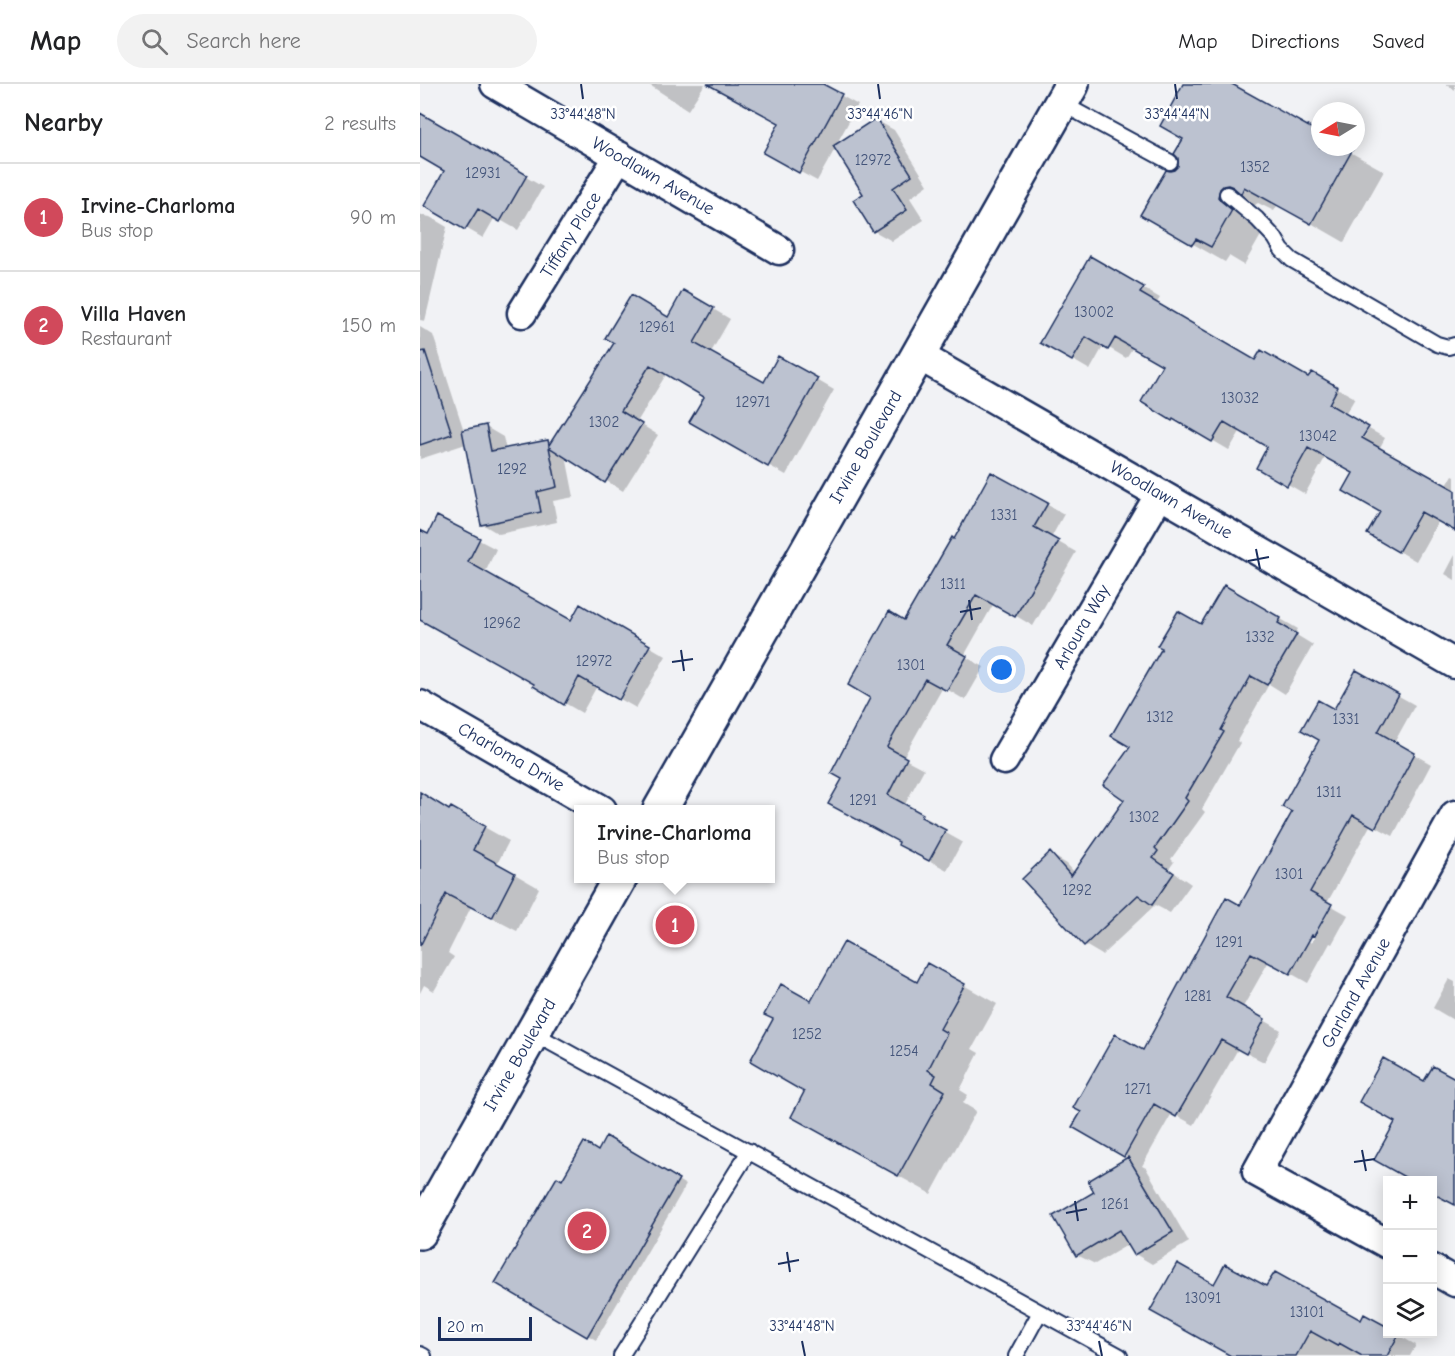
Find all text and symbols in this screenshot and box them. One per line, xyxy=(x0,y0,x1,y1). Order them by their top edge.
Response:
search box xyxy=(117,14,537,68)
text: Map xyxy=(30,25,81,57)
icon: search xyxy=(138,25,171,58)
text: Search here xyxy=(186,28,301,54)
text: Map xyxy=(1178,29,1218,53)
text: Directions xyxy=(1251,29,1340,53)
text: Saved xyxy=(1373,29,1425,53)
north arrow xyxy=(1311,102,1365,156)
text: 33°44'48"N xyxy=(550,105,616,123)
text: 33°44'46"N xyxy=(847,105,913,123)
text: 33°44'44"N xyxy=(1145,105,1209,123)
text: Nearby xyxy=(24,108,103,138)
text: 2 results xyxy=(324,112,396,135)
street label: Woodlawn Avenue xyxy=(588,132,718,220)
house number: 12972 xyxy=(855,151,891,169)
house number: 1352 xyxy=(1240,158,1270,176)
house number: 12931 xyxy=(465,164,501,182)
street label: Tiffany Place xyxy=(536,188,606,282)
text: Irvine-Charloma xyxy=(81,193,235,219)
text: 1 xyxy=(40,206,47,229)
text: 90 m xyxy=(350,206,396,229)
text: Bus stop xyxy=(81,219,153,242)
text: Villa Haven xyxy=(81,301,186,327)
house number: 13002 xyxy=(1074,303,1114,321)
text: 2 xyxy=(39,314,48,337)
text: 150 m xyxy=(342,314,396,337)
house number: 12961 xyxy=(639,318,675,336)
text: Restaurant xyxy=(81,327,171,350)
street label: Irvine Boulevard xyxy=(825,387,907,507)
house number: 13032 xyxy=(1221,389,1259,407)
house number: 12971 xyxy=(736,393,770,411)
house number: 1302 xyxy=(589,413,619,431)
house number: 13042 xyxy=(1299,427,1337,445)
street label: Woodlawn Avenue xyxy=(1106,456,1236,544)
house number: 1292 xyxy=(497,460,527,478)
house number: 1331 xyxy=(990,506,1018,524)
house number: 1311 xyxy=(940,575,966,593)
street label: Arloura Way xyxy=(1049,580,1115,673)
house number: 12962 xyxy=(483,614,521,632)
house number: 1332 xyxy=(1246,628,1274,646)
house number: 12972 xyxy=(576,652,612,670)
your location xyxy=(987,655,1016,684)
house number: 1301 xyxy=(897,656,925,674)
house number: 1312 xyxy=(1146,708,1174,726)
house number: 1331 xyxy=(1332,710,1360,728)
street label: Charloma Drive xyxy=(454,718,568,796)
house number: 1311 xyxy=(1316,783,1342,801)
house number: 1291 xyxy=(849,791,877,809)
popup xyxy=(574,805,775,883)
house number: 1302 xyxy=(1129,808,1159,826)
text: Irvine-Charloma xyxy=(597,820,752,846)
text: Bus stop xyxy=(597,846,670,869)
house number: 1301 xyxy=(1275,865,1303,883)
house number: 1292 xyxy=(1062,881,1092,899)
pin: 1 xyxy=(656,902,694,948)
house number: 1291 xyxy=(1215,933,1243,951)
street label: Garland Avenue xyxy=(1317,934,1395,1052)
house number: 1281 xyxy=(1184,987,1212,1005)
street label: Irvine Boulevard xyxy=(479,995,561,1115)
house number: 1252 xyxy=(792,1025,822,1043)
house number: 1254 xyxy=(889,1042,919,1060)
house number: 1271 xyxy=(1125,1080,1151,1098)
map controls xyxy=(1383,1176,1437,1338)
button: + xyxy=(1383,1176,1437,1230)
house number: 1261 xyxy=(1101,1195,1129,1213)
pin: 2 xyxy=(568,1208,606,1254)
button: − xyxy=(1383,1230,1437,1284)
button: layers xyxy=(1383,1284,1437,1338)
house number: 13091 xyxy=(1185,1289,1221,1307)
house number: 13101 xyxy=(1290,1303,1324,1321)
scale bar xyxy=(438,1314,532,1342)
text: 33°44'48"N xyxy=(769,1317,835,1335)
text: 33°44'46"N xyxy=(1066,1317,1132,1335)
text: 20 m xyxy=(447,1318,484,1336)

